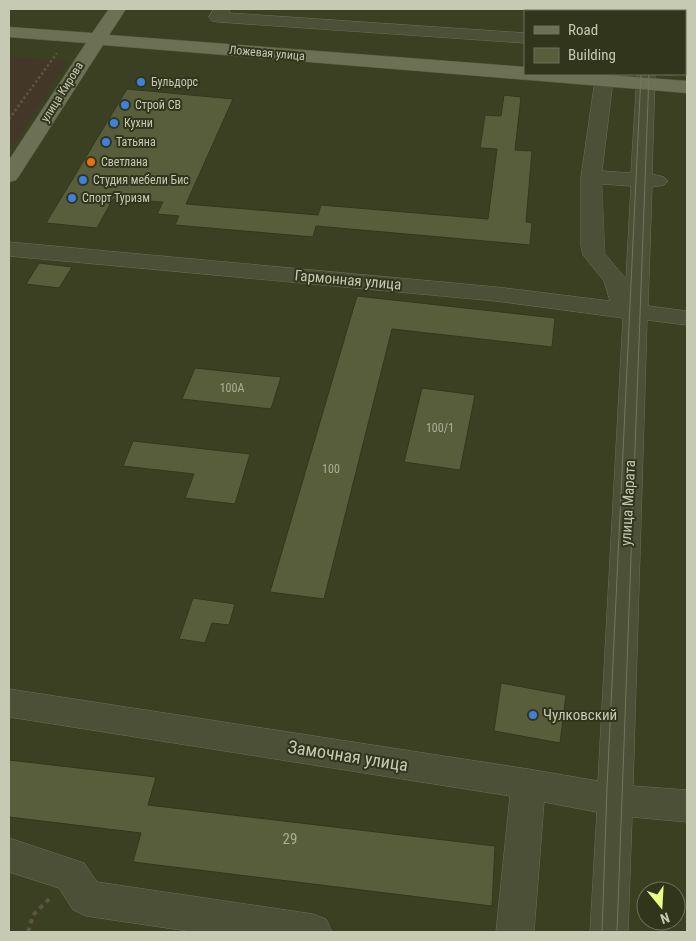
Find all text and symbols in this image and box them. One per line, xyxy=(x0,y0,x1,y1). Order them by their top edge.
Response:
legend xyxy=(524,10,686,75)
text: Road xyxy=(568,21,598,39)
street label: Ложевая улица xyxy=(228,43,306,63)
text: Building xyxy=(568,46,616,64)
street label: улица Кирова xyxy=(38,59,86,125)
place label: Бульдорс xyxy=(151,75,199,89)
marker: Бульдорс xyxy=(135,76,147,88)
place label: Строй СВ xyxy=(135,98,181,112)
marker: Строй СВ xyxy=(119,99,131,111)
place label: Кухни xyxy=(124,116,153,130)
marker: Кухни xyxy=(108,117,120,129)
place label: Татьяна xyxy=(116,135,156,149)
marker: Татьяна xyxy=(100,136,112,148)
place label: Светлана xyxy=(101,155,148,169)
marker: Светлана xyxy=(85,156,97,168)
place label: Студия мебели Бис xyxy=(93,173,189,187)
marker: Студия мебели Бис xyxy=(77,174,89,186)
place label: Спорт Туризм xyxy=(82,191,150,205)
marker: Спорт Туризм xyxy=(66,192,78,204)
street label: Гармонная улица xyxy=(294,266,402,294)
house number: 100А xyxy=(220,381,244,395)
house number: 100/1 xyxy=(426,421,454,435)
street label: улица Марата xyxy=(617,460,639,546)
house number: 100 xyxy=(322,462,340,476)
place label: Чулковский xyxy=(543,706,617,724)
marker: Чулковский xyxy=(527,709,539,721)
street label: Замочная улица xyxy=(286,736,410,775)
house number: 29 xyxy=(283,830,297,848)
north arrow xyxy=(636,881,686,931)
text: N xyxy=(658,909,672,927)

